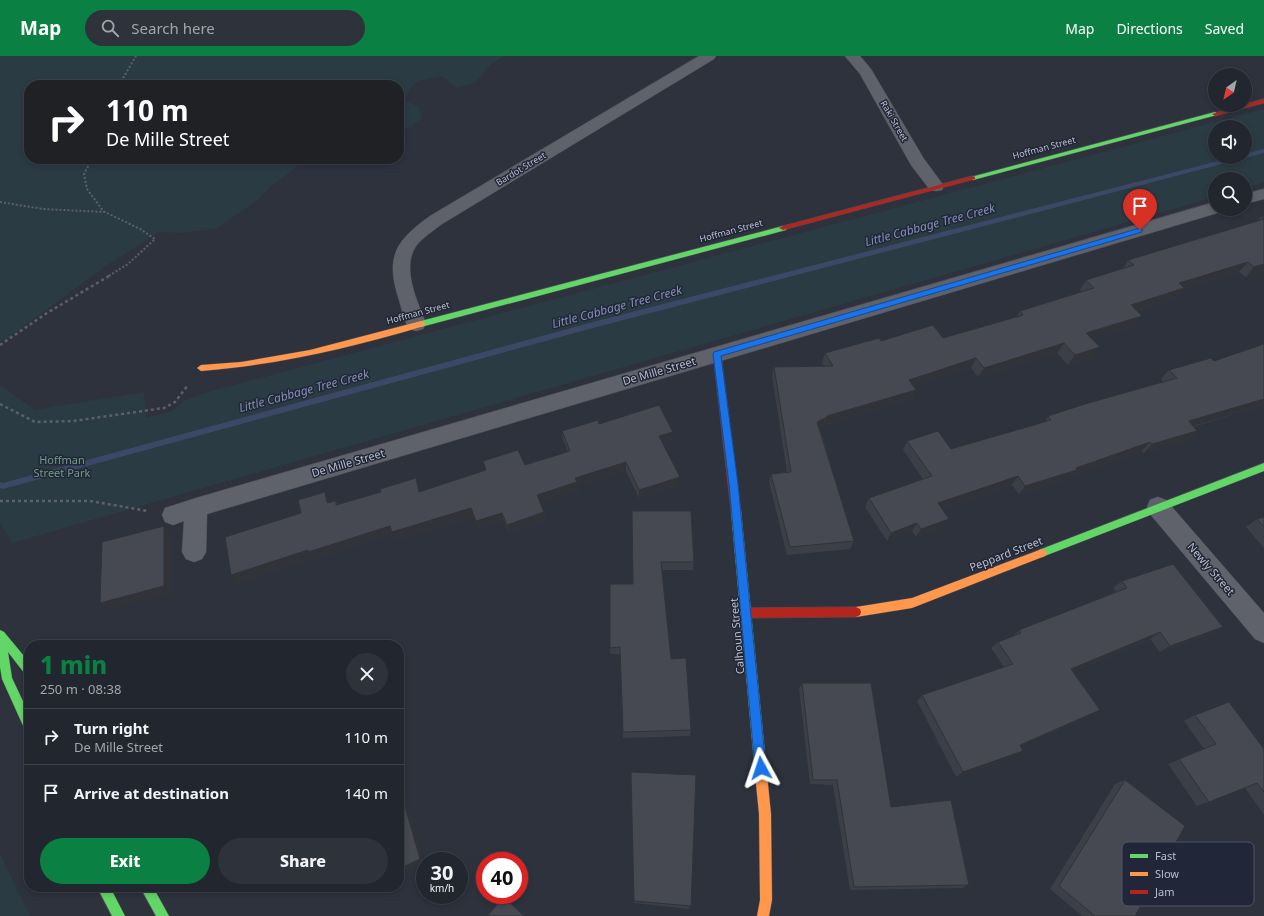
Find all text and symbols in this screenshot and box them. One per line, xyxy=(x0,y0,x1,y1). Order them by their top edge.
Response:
search box xyxy=(85,10,365,46)
text: Map xyxy=(20,15,61,41)
icon: search xyxy=(99,17,121,39)
text: Search here xyxy=(131,18,215,38)
text: Map xyxy=(1065,19,1094,38)
text: Directions xyxy=(1116,19,1183,38)
text: Saved xyxy=(1205,19,1244,38)
north arrow xyxy=(1208,68,1252,112)
map controls xyxy=(1208,68,1252,216)
text: 110 m xyxy=(106,91,189,129)
icon: right xyxy=(40,96,92,148)
street label: Raki Street xyxy=(877,98,912,144)
button: sound xyxy=(1208,120,1252,164)
text: De Mille Street xyxy=(106,127,229,151)
street label: Hoffman Street xyxy=(1011,133,1078,162)
street label: Bardot Street xyxy=(493,148,549,189)
button: search xyxy=(1208,172,1252,216)
pin xyxy=(1123,189,1157,230)
icon: arrive xyxy=(1129,195,1151,217)
water label: Little Cabbage Tree Creek xyxy=(863,199,998,250)
street label: Hoffman Street xyxy=(698,216,765,245)
water label: Little Cabbage Tree Creek xyxy=(550,281,685,332)
street label: Hoffman Street xyxy=(385,298,452,327)
street label: De Mille Street xyxy=(621,353,697,388)
water label: Little Cabbage Tree Creek xyxy=(237,365,372,416)
street label: De Mille Street xyxy=(310,445,386,480)
park label: Hoffman Street Park xyxy=(34,452,91,480)
street label: Peppard Street xyxy=(967,533,1045,574)
street label: Newly Street xyxy=(1184,539,1238,598)
street label: Calhoun Street xyxy=(726,597,747,675)
text: 1 min xyxy=(40,648,107,681)
button: close xyxy=(346,653,388,695)
text: 250 m · 08:38 xyxy=(40,680,121,698)
text: Turn right xyxy=(74,718,149,738)
icon: right xyxy=(40,726,62,748)
text: 110 m xyxy=(344,727,388,747)
text: De Mille Street xyxy=(74,738,163,756)
position arrow xyxy=(740,747,782,789)
icon: arrive xyxy=(40,782,62,804)
text: Arrive at destination xyxy=(74,783,229,803)
text: 140 m xyxy=(344,783,388,803)
button: Exit xyxy=(40,838,210,884)
button: Share xyxy=(218,838,388,884)
legend xyxy=(1122,842,1254,906)
text: Fast xyxy=(1155,848,1176,863)
speed limit sign: 40 xyxy=(476,852,528,904)
text: 30 xyxy=(431,859,453,886)
text: Slow xyxy=(1155,866,1179,881)
text: km/h xyxy=(430,881,454,895)
text: Jam xyxy=(1154,884,1174,899)

